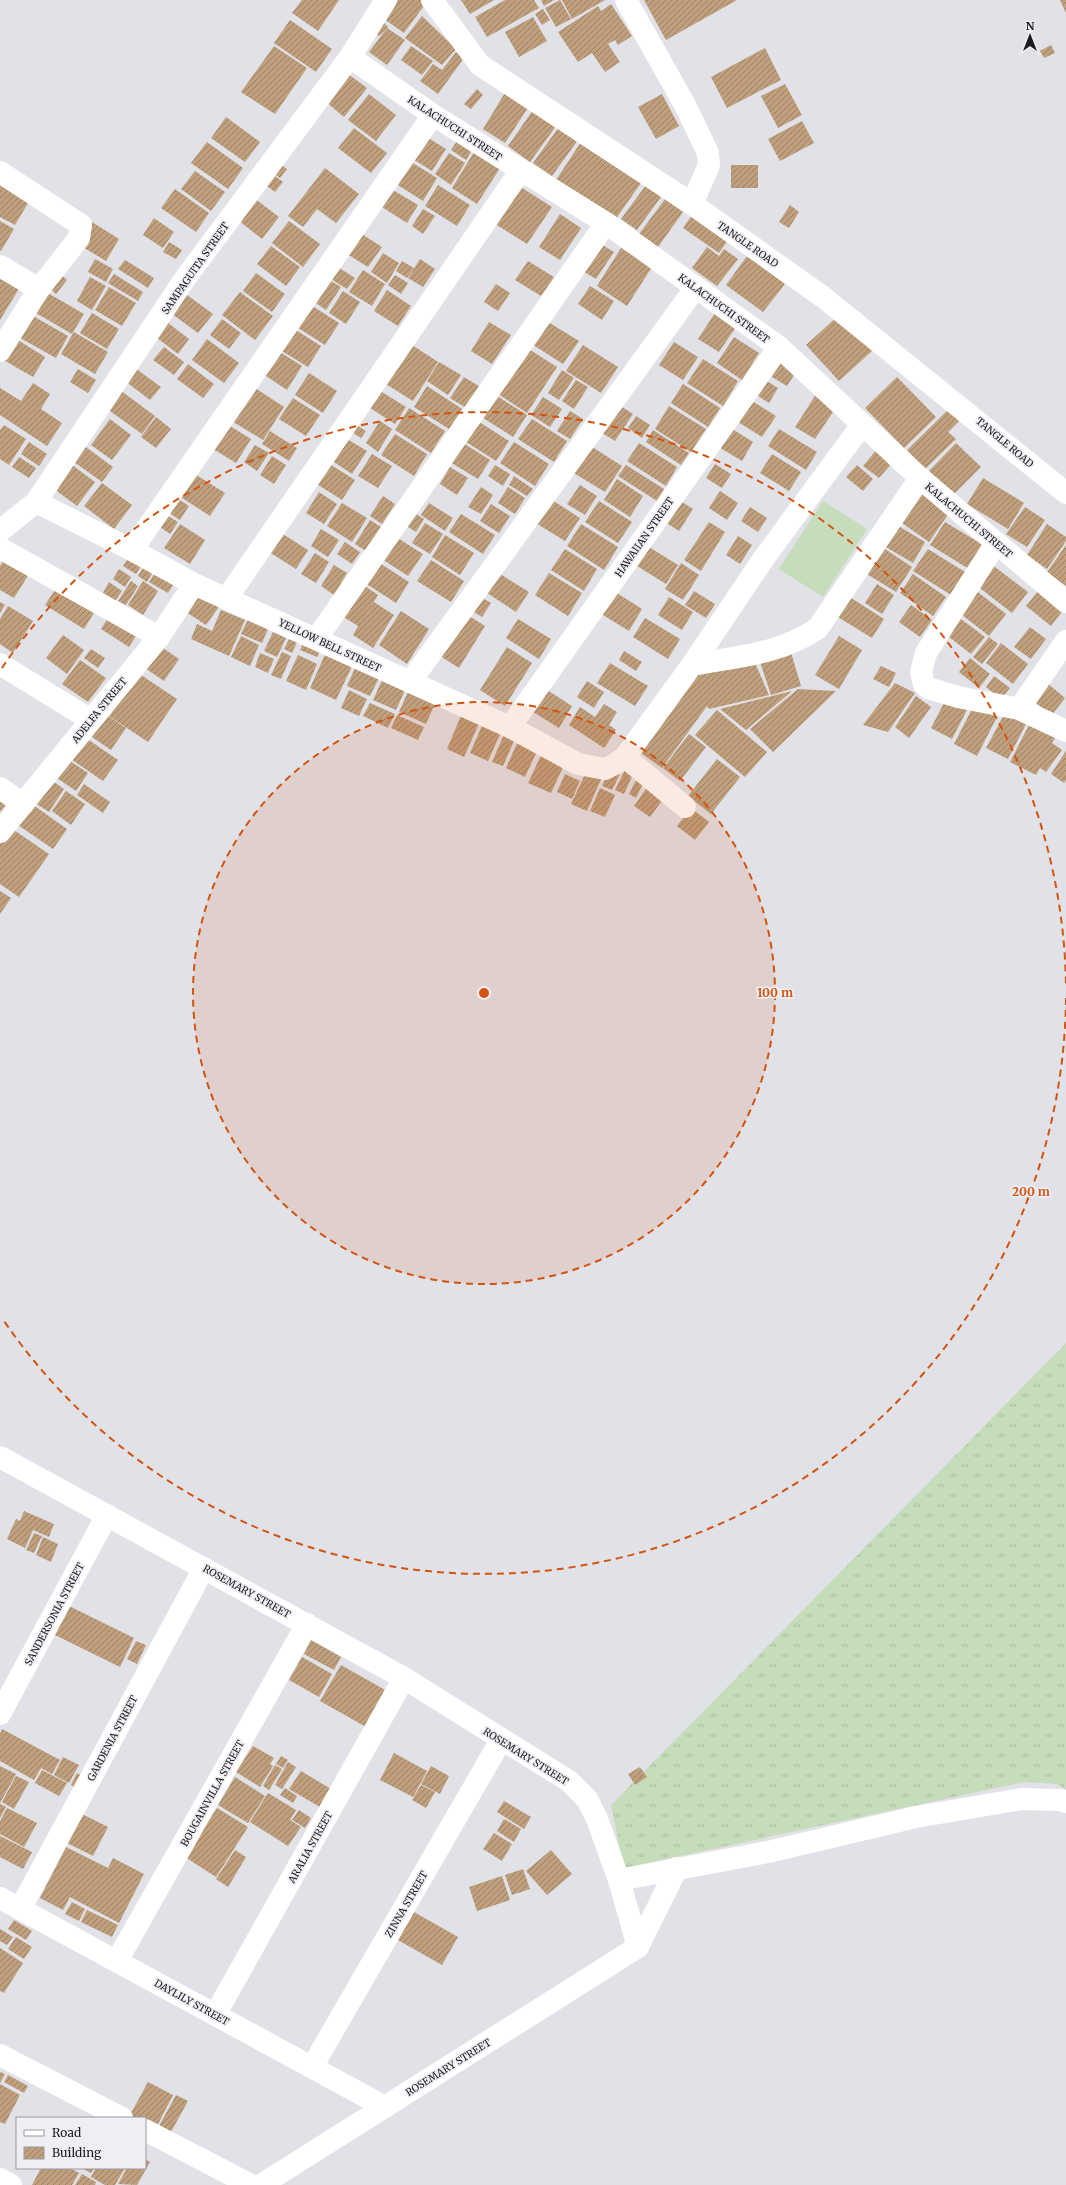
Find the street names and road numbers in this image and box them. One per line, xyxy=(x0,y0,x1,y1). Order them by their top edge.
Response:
street label: KALACHUCHI STREET xyxy=(405,93,504,164)
street label: TANGLE ROAD xyxy=(715,219,781,271)
street label: SAMPAGUITA STREET xyxy=(159,220,232,317)
street label: KALACHUCHI STREET xyxy=(675,271,772,346)
street label: TANGLE ROAD xyxy=(973,414,1037,471)
street label: KALACHUCHI STREET xyxy=(922,480,1015,561)
street label: HAWAIIAN STREET xyxy=(612,495,677,580)
street label: YELLOW BELL STREET xyxy=(276,616,383,675)
street label: ADELFA STREET xyxy=(68,675,130,747)
street label: SANDERSONIA STREET xyxy=(22,1561,87,1668)
street label: ROSEMARY STREET xyxy=(201,1562,293,1621)
street label: GARDENIA STREET xyxy=(84,1693,141,1783)
street label: ROSEMARY STREET xyxy=(481,1725,571,1788)
street label: BOUGAINVILLA STREET xyxy=(178,1738,247,1849)
street label: ARALIA STREET xyxy=(285,1809,336,1886)
street label: ZINNA STREET xyxy=(382,1869,431,1940)
street label: DAYLILY STREET xyxy=(152,1977,231,2028)
street label: ROSEMARY STREET xyxy=(403,2036,493,2099)

